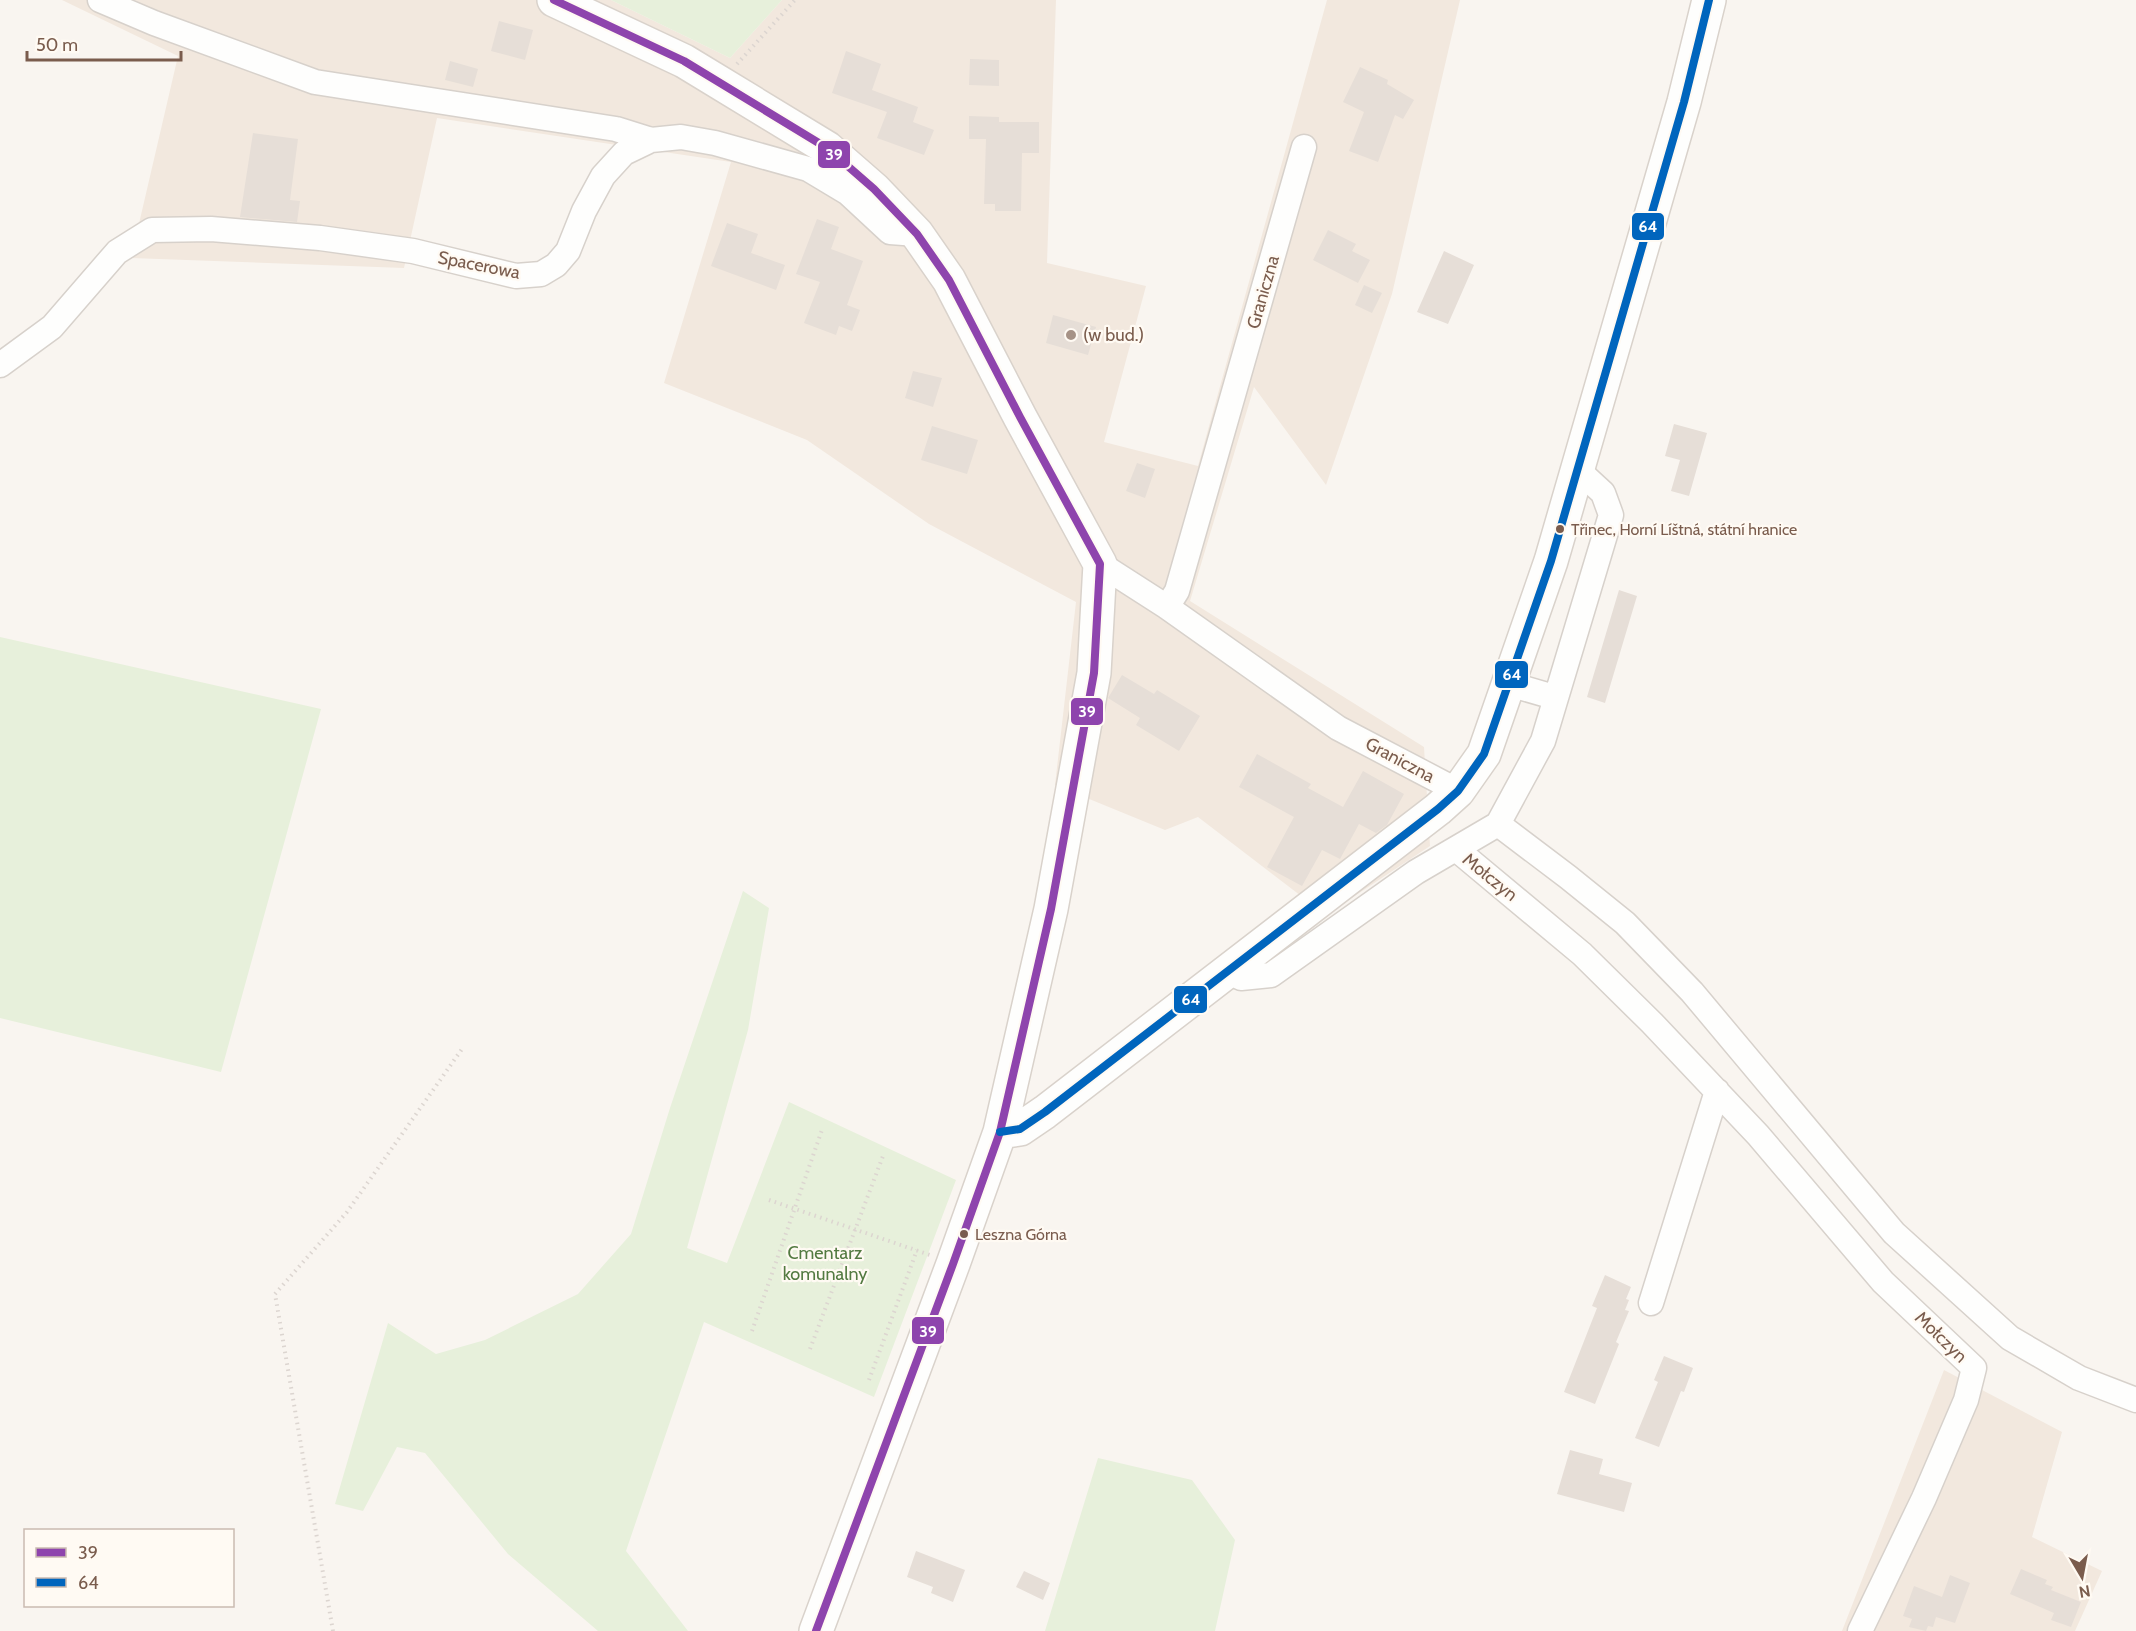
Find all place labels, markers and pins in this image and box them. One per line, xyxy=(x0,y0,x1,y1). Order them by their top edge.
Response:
place label: (w bud.) xyxy=(1083,324,1144,346)
marker: (w bud.) xyxy=(1064,328,1078,342)
place label: Třinec, Horní Líštná, státní hranice xyxy=(1571,520,1797,539)
marker: Třinec, Horní Líštná, státní hranice xyxy=(1554,523,1566,535)
place label: Leszna Górna xyxy=(975,1225,1067,1244)
marker: Leszna Górna xyxy=(958,1228,970,1240)

